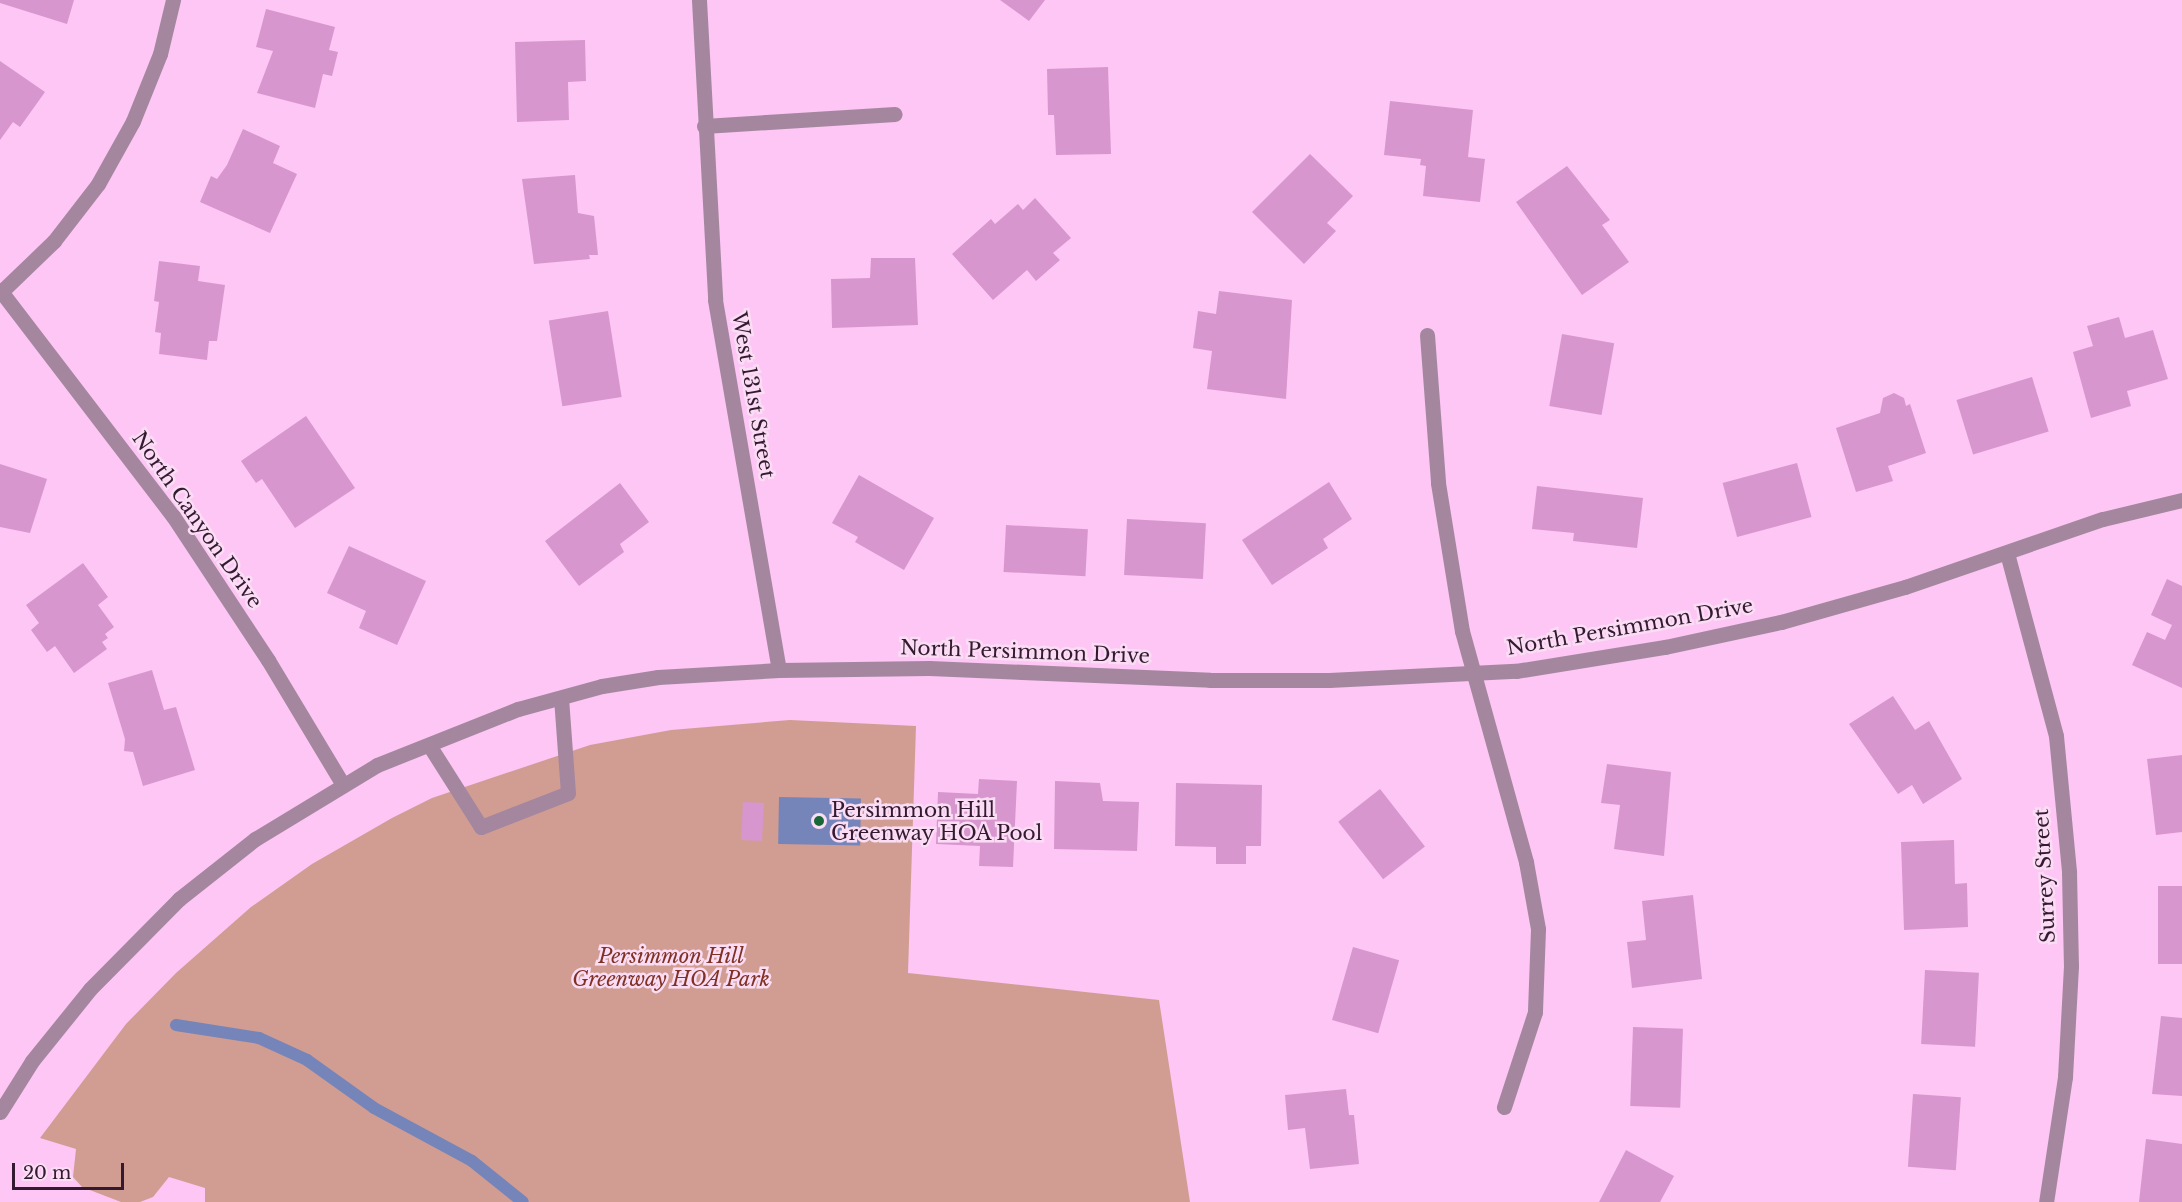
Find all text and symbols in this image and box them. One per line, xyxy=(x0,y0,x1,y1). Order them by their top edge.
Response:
street label: West 131st Street xyxy=(727,310,779,480)
street label: North Canyon Drive xyxy=(127,427,267,613)
street label: North Persimmon Drive xyxy=(1505,593,1755,661)
street label: North Persimmon Drive xyxy=(900,636,1150,668)
place label: Persimmon Hill Greenway HOA Pool xyxy=(831,798,1044,845)
street label: Surrey Street xyxy=(2029,808,2061,944)
marker: Persimmon Hill Greenway HOA Pool xyxy=(812,814,826,828)
park label: Persimmon Hill Greenway HOA Park xyxy=(572,944,770,991)
scale bar xyxy=(15,1151,128,1189)
text: 20 m xyxy=(23,1162,71,1184)

